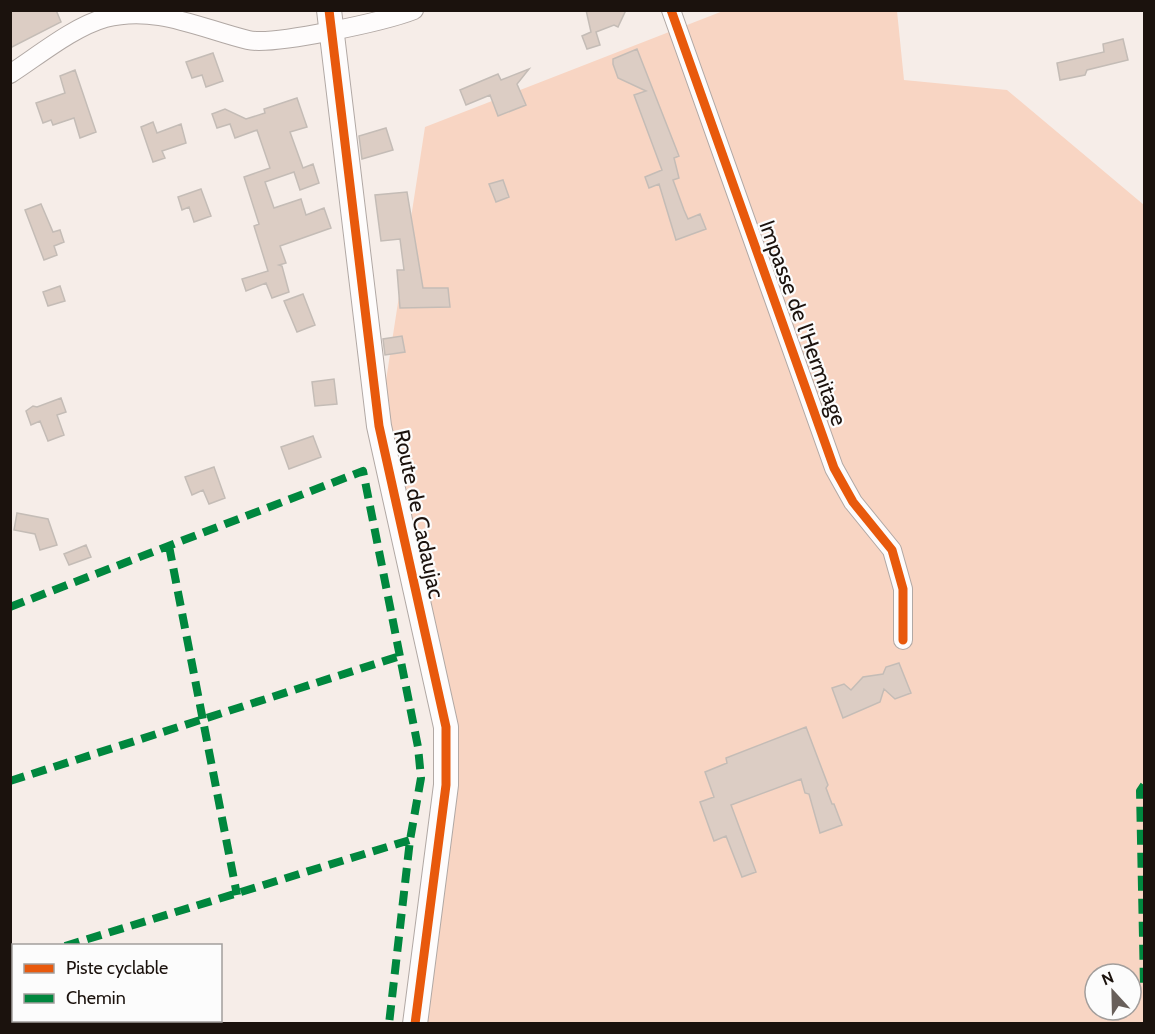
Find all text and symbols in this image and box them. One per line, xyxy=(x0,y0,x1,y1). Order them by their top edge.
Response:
street label: Impasse de l'Hermitage xyxy=(753,217,853,429)
street label: Route de Cadaujac xyxy=(388,427,450,601)
legend xyxy=(12,944,222,1022)
text: Piste cyclable xyxy=(66,957,168,979)
north arrow xyxy=(1083,962,1143,1022)
text: N xyxy=(1099,968,1116,989)
text: Chemin xyxy=(66,987,126,1009)

